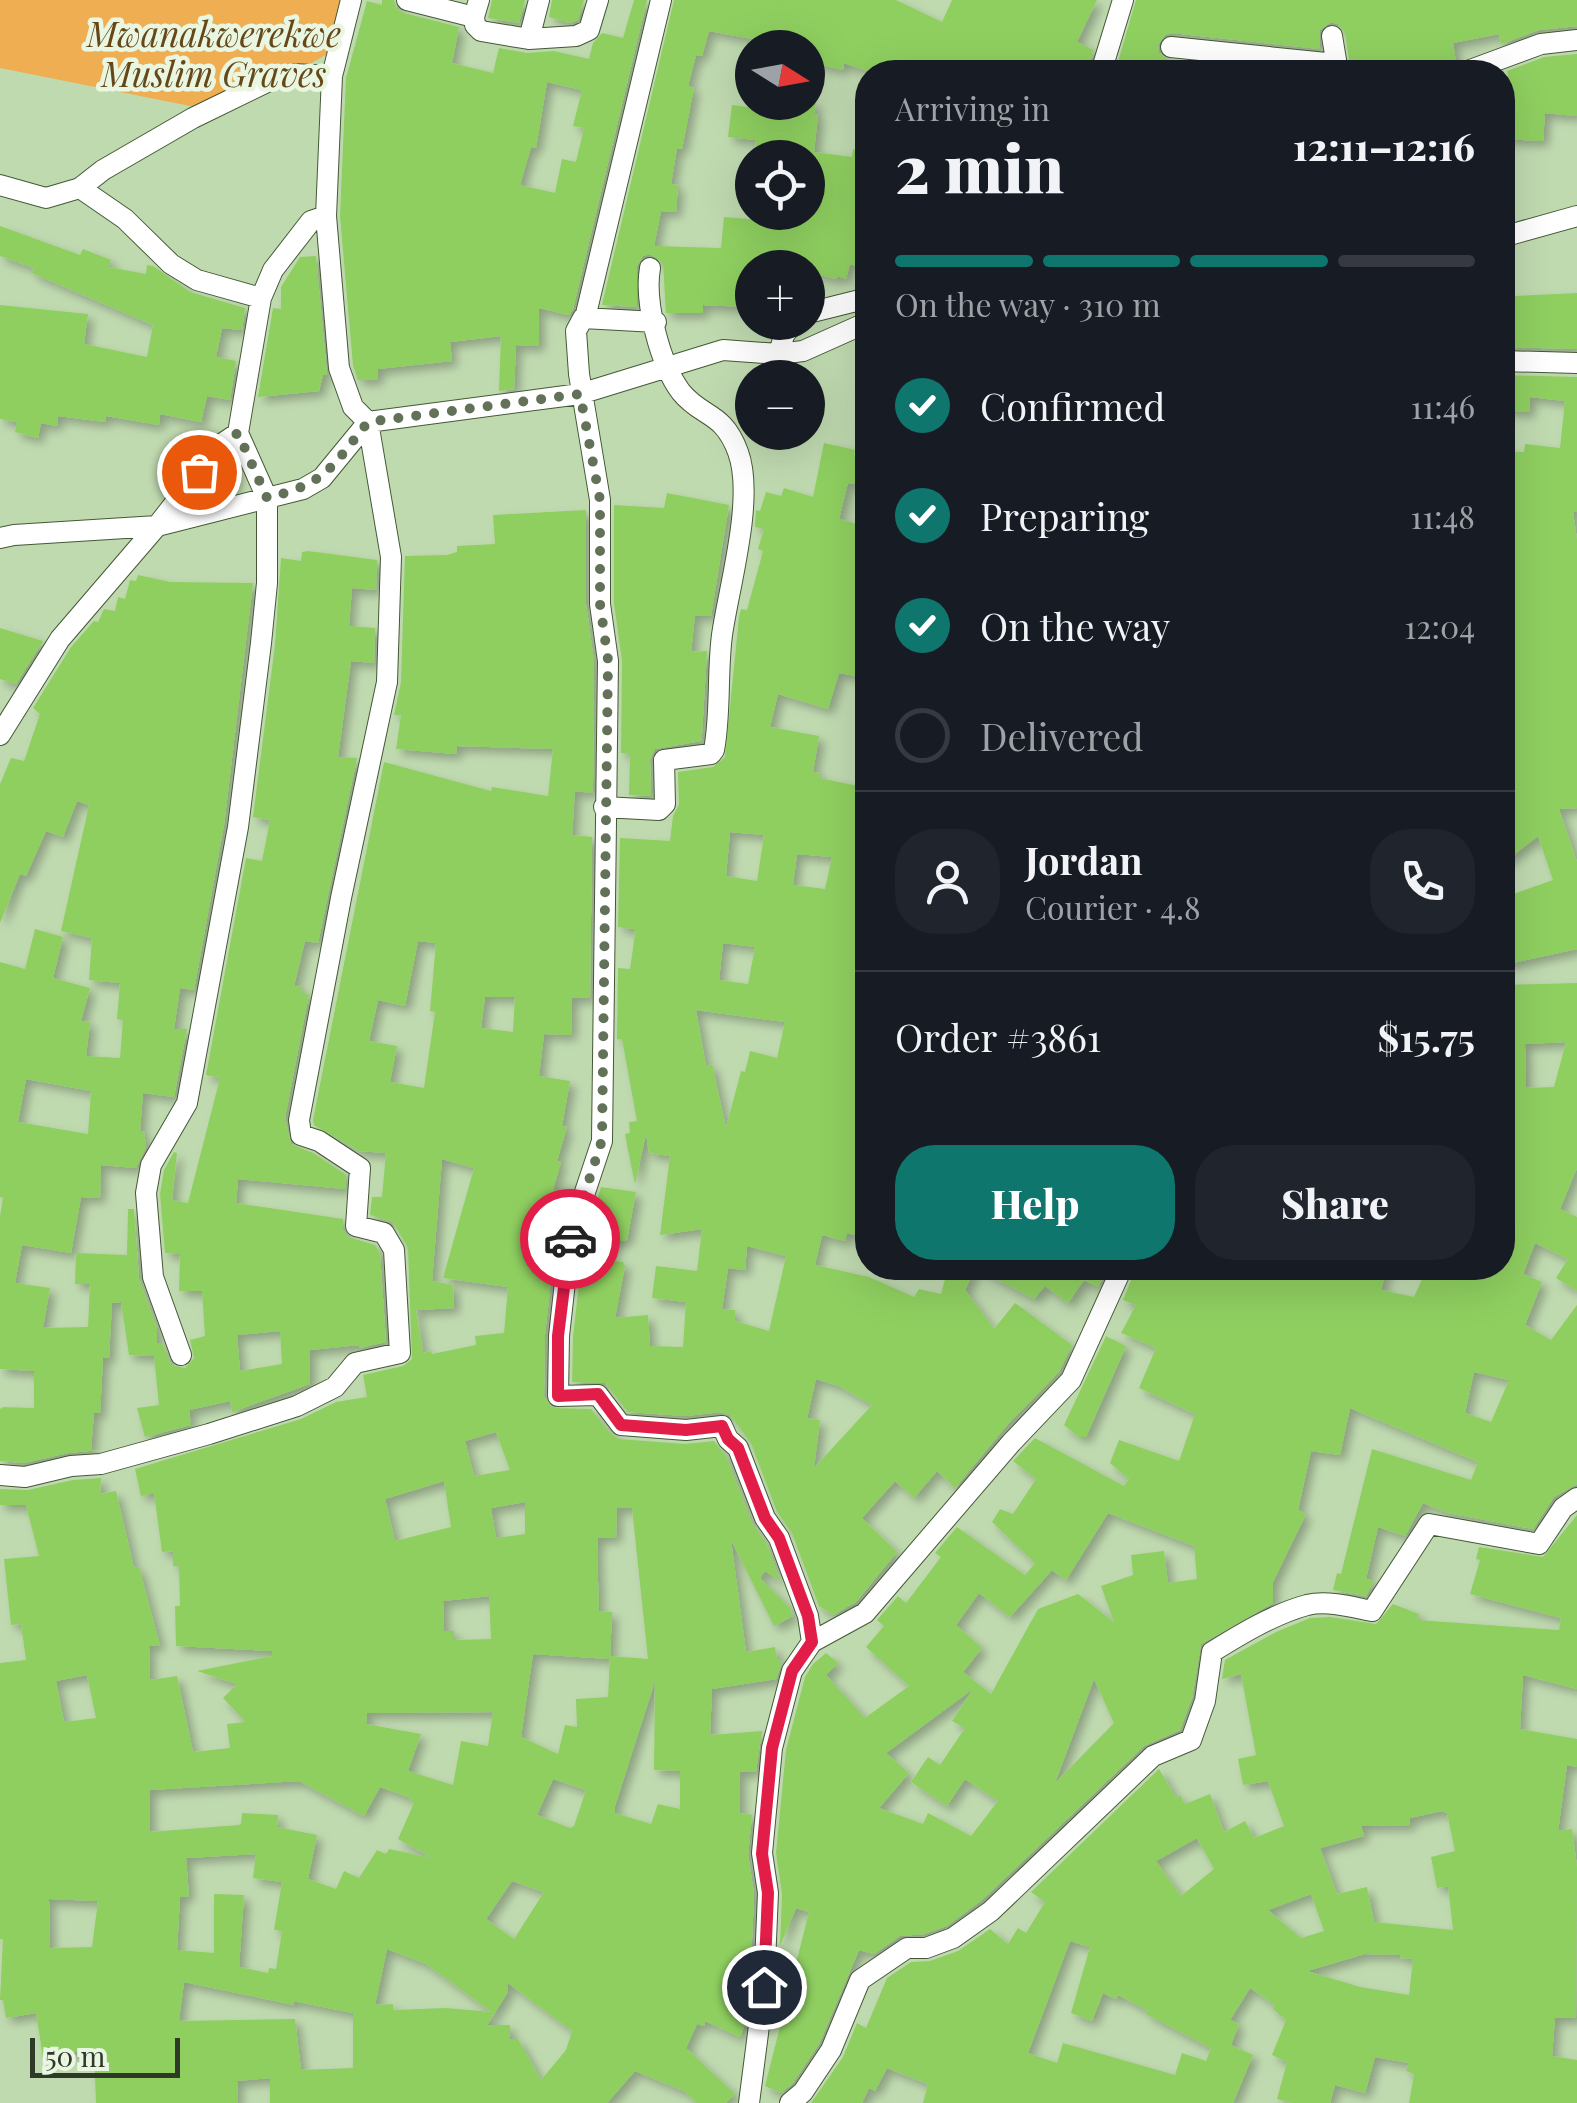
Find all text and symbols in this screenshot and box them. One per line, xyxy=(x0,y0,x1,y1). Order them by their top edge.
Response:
park label: Mwanakwerekwe Muslim Graves xyxy=(85,9,341,96)
north arrow xyxy=(735,30,825,120)
map controls xyxy=(735,30,825,450)
text: Arriving in xyxy=(895,86,1050,129)
text: 12:11–12:16 xyxy=(1293,120,1475,171)
text: 2 min xyxy=(895,123,1064,209)
button: locate xyxy=(735,140,825,230)
button: + xyxy=(735,250,825,340)
text: On the way · 310 m xyxy=(895,282,1161,325)
button: − xyxy=(735,360,825,450)
icon: check xyxy=(895,378,950,433)
text: Confirmed xyxy=(980,380,1165,431)
text: 11:46 xyxy=(1410,384,1475,427)
pin xyxy=(157,430,242,515)
icon: bag xyxy=(172,445,227,500)
icon: check xyxy=(895,488,950,543)
text: Preparing xyxy=(980,490,1149,541)
text: 11:48 xyxy=(1410,494,1475,537)
icon: check xyxy=(895,598,950,653)
text: On the way xyxy=(980,600,1170,651)
text: 12:04 xyxy=(1404,604,1475,647)
text: Delivered xyxy=(980,710,1144,761)
button: person xyxy=(895,829,1000,934)
button: phone xyxy=(1370,829,1475,934)
text: Jordan xyxy=(1025,834,1143,885)
text: Courier · 4.8 xyxy=(1025,885,1201,928)
text: Order #3861 xyxy=(895,1011,1101,1062)
text: $15.75 xyxy=(1377,1011,1475,1062)
button: Help xyxy=(895,1145,1175,1260)
button: Share xyxy=(1195,1145,1475,1260)
courier xyxy=(520,1189,620,1289)
icon: car xyxy=(543,1212,598,1267)
pin xyxy=(722,1945,807,2030)
icon: home xyxy=(737,1960,792,2015)
scale bar xyxy=(30,2033,180,2078)
text: 50 m xyxy=(45,2037,105,2074)

